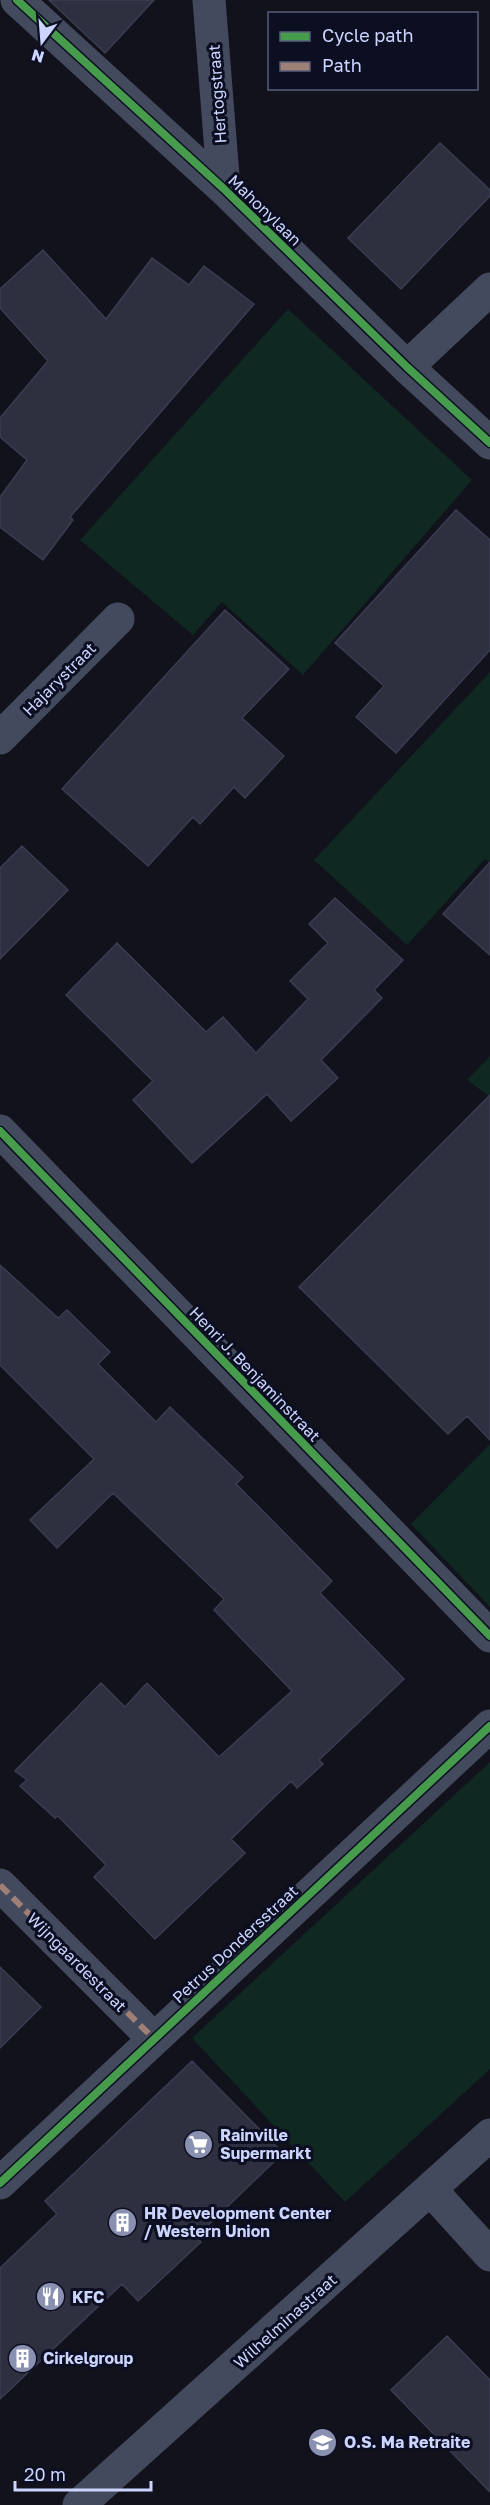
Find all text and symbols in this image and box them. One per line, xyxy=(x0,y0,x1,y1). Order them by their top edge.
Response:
north arrow xyxy=(12,12,72,72)
legend xyxy=(268,12,478,90)
text: Cycle path xyxy=(322,24,414,46)
street label: Hertogstraat xyxy=(204,44,230,144)
text: N xyxy=(29,45,46,68)
text: Path xyxy=(322,54,362,76)
street label: Mahonylaan xyxy=(224,170,306,250)
street label: Hajarystraat xyxy=(18,638,100,720)
street label: Henri J. Benjaminstraat xyxy=(185,1302,325,1446)
street label: Petrus Dondersstraat xyxy=(168,1881,302,2007)
street label: Wijngaardestraat xyxy=(23,1908,131,2016)
place label: Rainville Supermarkt xyxy=(220,2125,311,2163)
supermarket icon: Rainville Supermarkt xyxy=(183,2128,215,2160)
place label: HR Development Center / Western Union xyxy=(144,2203,331,2241)
building icon: HR Development Center / Western Union xyxy=(107,2206,139,2238)
street label: Wilhelminastraat xyxy=(229,2270,341,2372)
restaurant icon: KFC xyxy=(35,2281,67,2313)
place label: KFC xyxy=(72,2287,104,2307)
building icon: Cirkelgroup xyxy=(6,2342,38,2374)
place label: Cirkelgroup xyxy=(43,2348,134,2368)
school or university icon: O.S. Ma Retraite xyxy=(307,2426,339,2458)
place label: O.S. Ma Retraite xyxy=(344,2432,470,2452)
scale bar xyxy=(15,2454,152,2492)
text: 20 m xyxy=(24,2463,66,2485)

